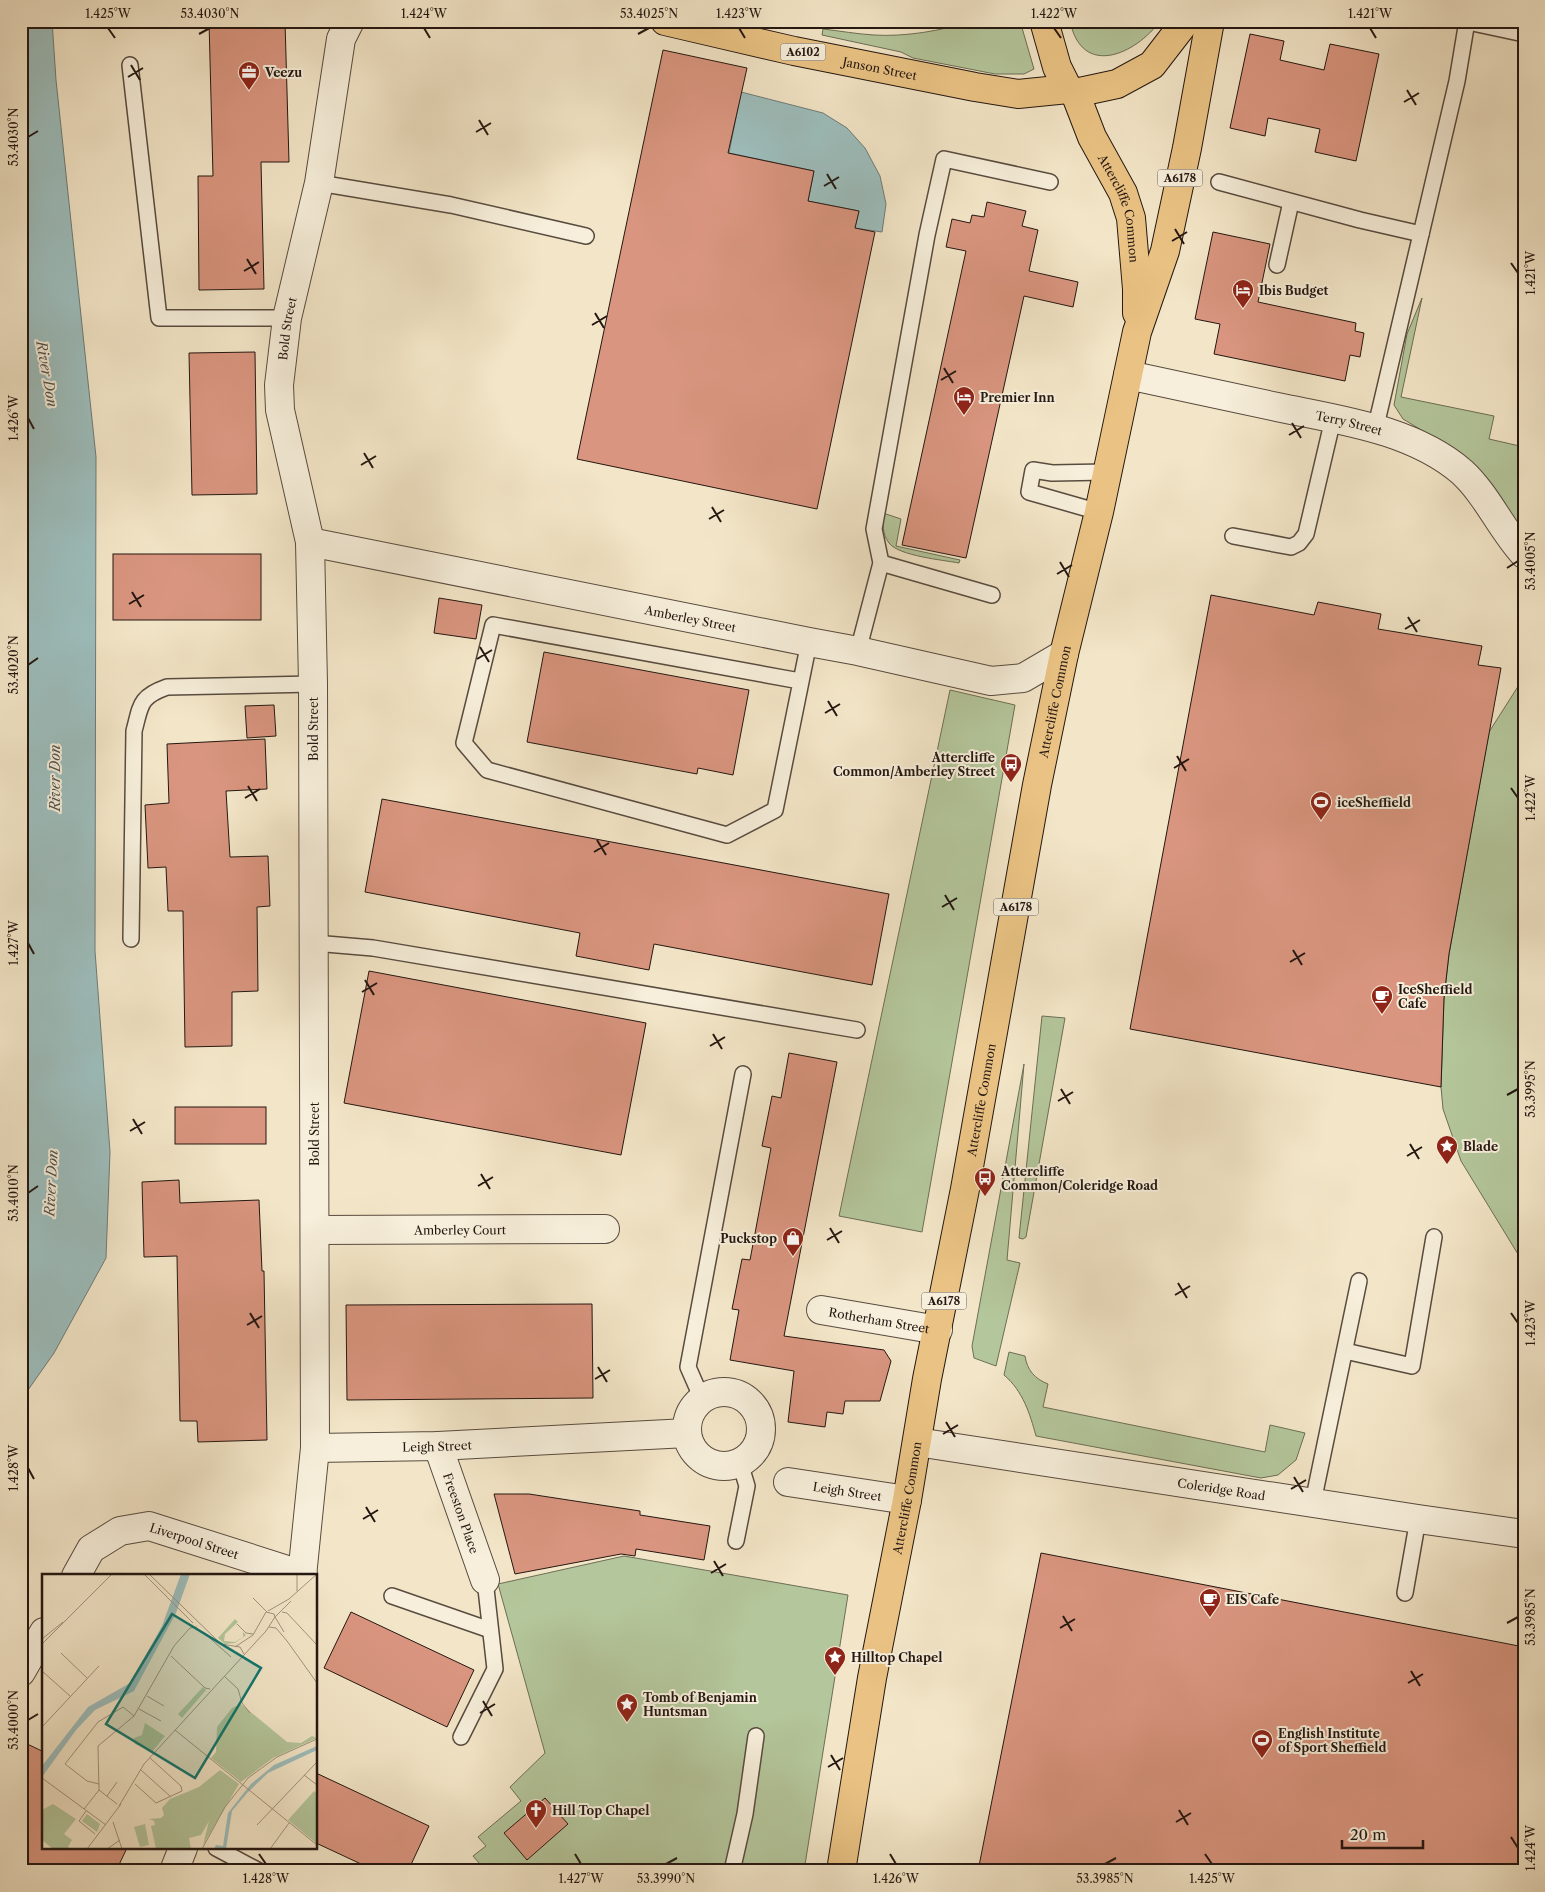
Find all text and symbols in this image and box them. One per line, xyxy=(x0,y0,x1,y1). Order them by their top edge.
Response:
text: 1.425°W xyxy=(85,6,132,21)
text: 53.4030°N xyxy=(181,6,240,21)
text: 1.424°W xyxy=(401,6,448,21)
text: 53.4025°N xyxy=(620,6,678,21)
text: 1.423°W xyxy=(716,6,763,21)
text: 1.422°W xyxy=(1031,6,1078,21)
text: 1.421°W xyxy=(1348,6,1393,21)
road number: A6102 xyxy=(780,44,826,61)
street label: Janson Street xyxy=(840,53,919,83)
office icon: Veezu xyxy=(237,60,261,91)
place label: Veezu xyxy=(264,65,302,80)
text: 53.4030°N xyxy=(6,107,21,166)
street label: Attercliffe Common xyxy=(1095,151,1142,264)
road number: A6178 xyxy=(1158,170,1202,187)
text: 1.421°W xyxy=(1523,250,1538,295)
hotel icon: Ibis Budget xyxy=(1231,278,1255,309)
place label: Ibis Budget xyxy=(1259,283,1329,298)
street label: Bold Street xyxy=(275,295,299,361)
water label: River Don xyxy=(32,339,62,408)
hotel icon: Premier Inn xyxy=(952,385,976,416)
place label: Premier Inn xyxy=(980,390,1056,405)
text: 1.426°W xyxy=(6,394,21,441)
street label: Terry Street xyxy=(1314,407,1385,438)
text: 53.4005°N xyxy=(1523,531,1538,590)
street label: Amberley Street xyxy=(642,602,738,635)
text: 53.4020°N xyxy=(6,635,21,695)
street label: Attercliffe Common xyxy=(1035,643,1073,760)
street label: Bold Street xyxy=(306,696,321,761)
water label: River Don xyxy=(46,745,64,812)
place label: Attercliffe Common/Amberley Street xyxy=(833,750,995,779)
bus stop icon: Attercliffe Common/Amberley Street xyxy=(999,752,1023,783)
text: 1.422°W xyxy=(1523,774,1538,821)
sports icon: iceSheffield xyxy=(1309,790,1333,821)
place label: iceSheffield xyxy=(1337,795,1411,810)
road number: A6178 xyxy=(994,899,1038,916)
text: 1.427°W xyxy=(6,920,21,966)
place label: IceSheffield Cafe xyxy=(1398,982,1472,1011)
cafe icon: IceSheffield Cafe xyxy=(1370,984,1394,1015)
street label: Attercliffe Common xyxy=(963,1042,998,1158)
text: 53.3995°N xyxy=(1523,1060,1538,1118)
street label: Bold Street xyxy=(307,1101,322,1166)
place icon: Blade xyxy=(1435,1134,1459,1165)
place label: Blade xyxy=(1463,1139,1498,1154)
water label: River Don xyxy=(40,1149,62,1218)
text: 53.4010°N xyxy=(6,1164,21,1222)
place label: Attercliffe Common/Coleridge Road xyxy=(1000,1164,1158,1193)
bus stop icon: Attercliffe Common/Coleridge Road xyxy=(973,1166,997,1197)
street label: Amberley Court xyxy=(413,1222,507,1237)
shop icon: Puckstop xyxy=(781,1226,805,1257)
place label: Puckstop xyxy=(720,1231,777,1246)
road number: A6178 xyxy=(922,1292,966,1310)
text: 1.423°W xyxy=(1523,1299,1538,1346)
street label: Rotherham Street xyxy=(828,1304,931,1336)
street label: Leigh Street xyxy=(402,1437,473,1454)
street label: Attercliffe Common xyxy=(889,1440,924,1556)
text: 1.428°W xyxy=(6,1444,21,1491)
street label: Freeston Place xyxy=(440,1471,483,1556)
street label: Coleridge Road xyxy=(1176,1475,1267,1503)
street label: Leigh Street xyxy=(812,1478,884,1504)
street label: Liverpool Street xyxy=(148,1519,241,1562)
inset map xyxy=(42,1574,318,1850)
cafe icon: EIS Cafe xyxy=(1198,1587,1222,1618)
text: 53.3985°N xyxy=(1523,1588,1538,1646)
place label: EIS Cafe xyxy=(1226,1592,1279,1607)
place icon: Hilltop Chapel xyxy=(823,1645,847,1676)
place label: Hilltop Chapel xyxy=(851,1650,942,1665)
text: 53.4000°N xyxy=(6,1690,21,1750)
place label: Tomb of Benjamin Huntsman xyxy=(643,1690,758,1719)
place icon: Tomb of Benjamin Huntsman xyxy=(615,1692,639,1723)
place label: English Institute of Sport Sheffield xyxy=(1278,1726,1386,1755)
sports icon: English Institute of Sport Sheffield xyxy=(1250,1728,1274,1759)
church icon: Hill Top Chapel xyxy=(524,1798,548,1829)
place label: Hill Top Chapel xyxy=(552,1803,650,1818)
scale bar xyxy=(1342,1817,1424,1849)
text: 1.424°W xyxy=(1523,1824,1538,1871)
text: 20 m xyxy=(1350,1825,1386,1844)
text: 1.428°W xyxy=(243,1871,290,1886)
text: 1.427°W xyxy=(558,1871,604,1886)
text: 53.3990°N xyxy=(637,1871,695,1886)
text: 1.426°W xyxy=(873,1871,920,1886)
text: 53.3985°N xyxy=(1076,1871,1134,1886)
text: 1.425°W xyxy=(1189,1871,1236,1886)

